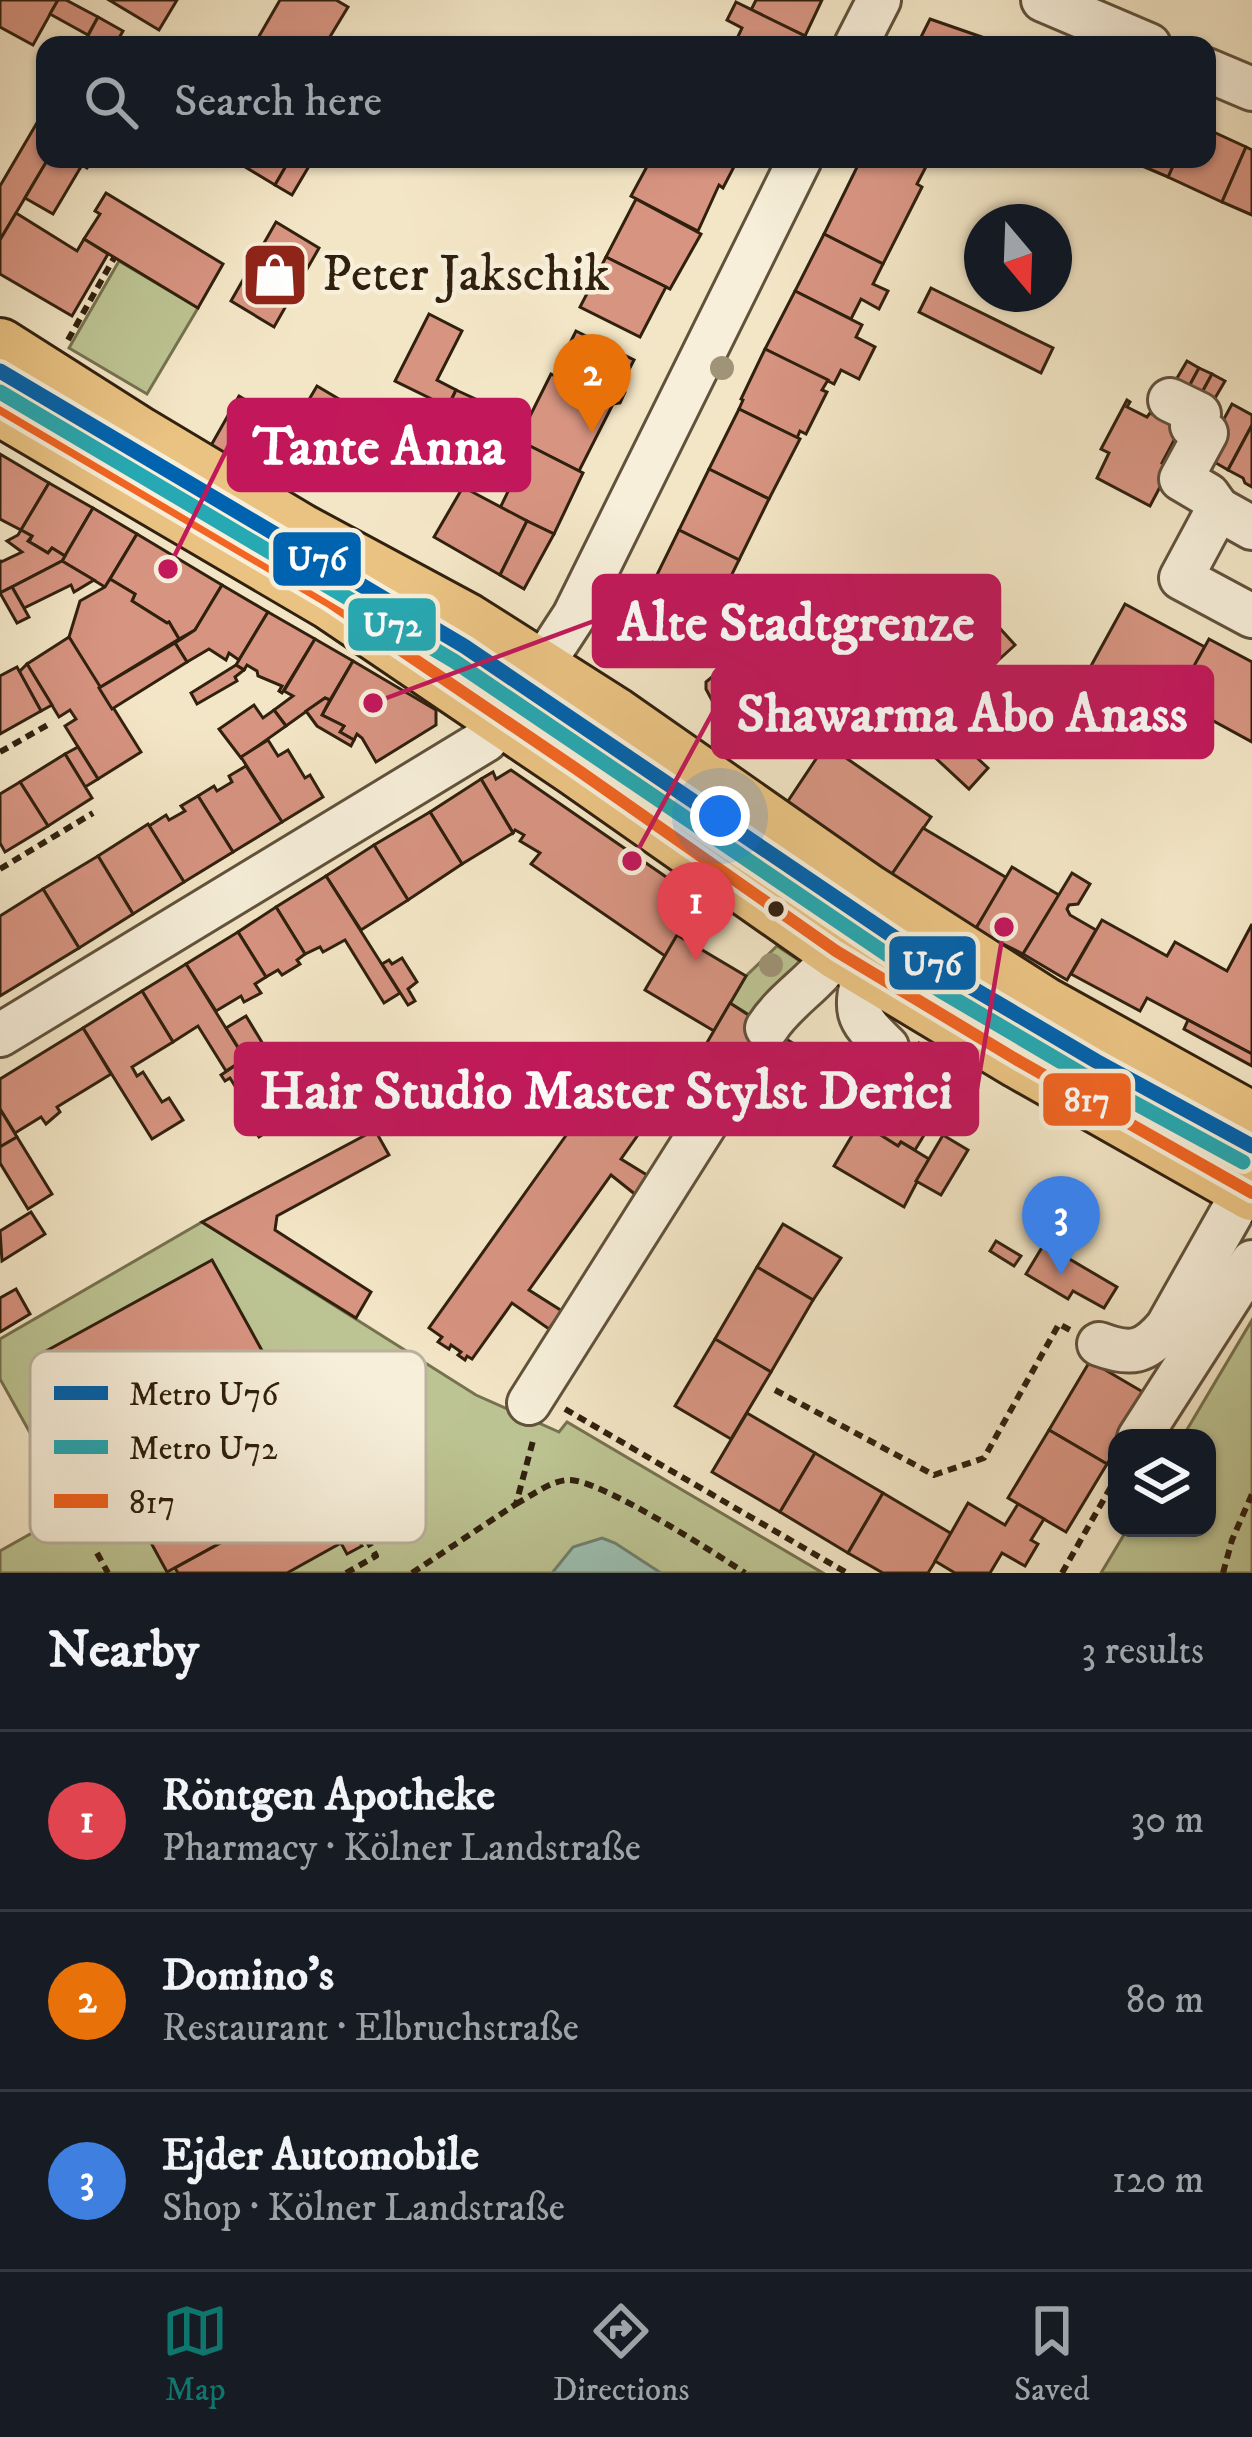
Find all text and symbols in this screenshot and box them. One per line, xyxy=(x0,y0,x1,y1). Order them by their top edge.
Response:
search box xyxy=(36,36,1216,168)
icon: search xyxy=(78,69,144,135)
text: Search here xyxy=(174,74,382,130)
north arrow xyxy=(964,204,1072,312)
shop icon: Peter Jakschik xyxy=(240,240,310,310)
place label: Peter Jakschik xyxy=(322,243,610,307)
pin: 2 xyxy=(553,334,631,433)
callout: Tante Anna xyxy=(229,400,529,490)
text: Tante Anna xyxy=(252,415,506,482)
line badge: U76 xyxy=(271,530,363,588)
text: U76 xyxy=(287,540,349,581)
callout: Alte Stadtgrenze xyxy=(594,576,999,666)
text: Alte Stadtgrenze xyxy=(616,591,975,658)
line badge: U72 xyxy=(346,596,438,653)
text: U72 xyxy=(362,606,422,647)
callout: Shawarma Abo Anass xyxy=(713,667,1212,757)
text: Shawarma Abo Anass xyxy=(736,682,1188,749)
your location xyxy=(690,786,750,846)
pin: 1 xyxy=(657,862,735,961)
unlabelled marker xyxy=(765,898,787,920)
line badge: U76 xyxy=(887,934,978,992)
text: U76 xyxy=(902,945,964,986)
callout: Hair Studio Master Stylst Derici xyxy=(236,1044,977,1134)
text: Hair Studio Master Stylst Derici xyxy=(259,1059,953,1126)
line badge: 817 xyxy=(1041,1071,1133,1128)
text: 817 xyxy=(1064,1081,1110,1122)
pin: 3 xyxy=(1022,1176,1100,1275)
legend xyxy=(30,1351,426,1543)
text: Metro U76 xyxy=(129,1375,280,1416)
text: Metro U72 xyxy=(129,1429,277,1470)
map controls xyxy=(1108,1429,1216,1537)
button: layers xyxy=(1108,1429,1216,1537)
text: 817 xyxy=(129,1483,175,1524)
text: Nearby xyxy=(48,1619,199,1683)
text: 3 results xyxy=(1081,1627,1204,1676)
text: Röntgen Apotheke xyxy=(162,1768,495,1824)
text: 1 xyxy=(80,1796,94,1845)
text: 30 m xyxy=(1131,1796,1204,1845)
text: Pharmacy · Kölner Landstraße xyxy=(162,1824,641,1873)
text: Domino's xyxy=(162,1948,334,2004)
text: 2 xyxy=(77,1976,97,2025)
text: 80 m xyxy=(1126,1976,1204,2025)
text: Restaurant · Elbruchstraße xyxy=(162,2004,579,2053)
text: Ejder Automobile xyxy=(162,2128,479,2184)
text: 3 xyxy=(80,2156,94,2205)
text: 120 m xyxy=(1112,2156,1204,2205)
text: Shop · Kölner Landstraße xyxy=(162,2184,565,2233)
tab: Map xyxy=(162,2298,228,2411)
tab: Directions xyxy=(553,2298,689,2411)
tab: Saved xyxy=(1014,2298,1090,2411)

